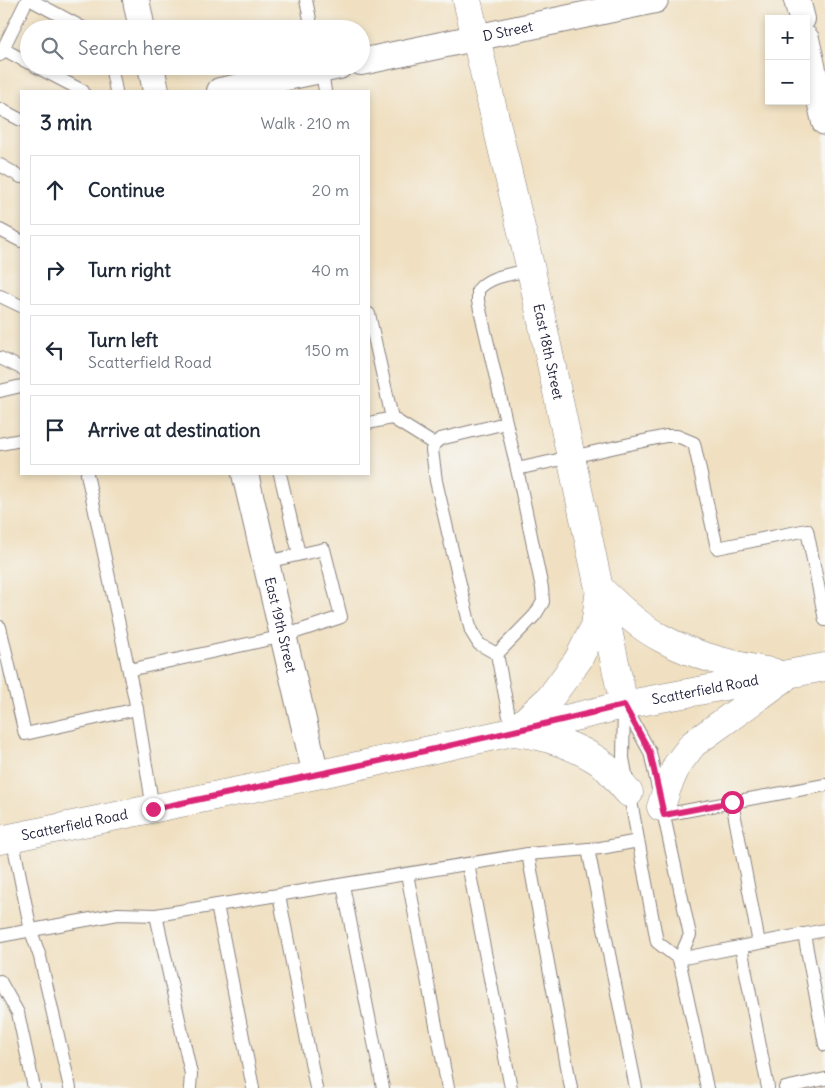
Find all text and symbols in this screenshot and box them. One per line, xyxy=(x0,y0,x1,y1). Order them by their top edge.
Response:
map controls xyxy=(765,15,810,105)
button: + xyxy=(765,15,810,60)
street label: D Street xyxy=(481,17,535,45)
search box xyxy=(20,20,370,75)
icon: search xyxy=(38,34,66,62)
text: Search here xyxy=(78,36,181,60)
button: − xyxy=(765,60,810,105)
text: 3 min xyxy=(40,109,92,136)
text: Walk · 210 m xyxy=(260,113,350,133)
icon: ahead xyxy=(41,176,69,204)
text: Continue xyxy=(88,178,165,202)
text: 20 m xyxy=(312,180,349,200)
icon: right xyxy=(41,256,69,284)
text: Turn right xyxy=(88,258,171,282)
text: 40 m xyxy=(311,260,349,280)
street label: East 18th Street xyxy=(529,302,568,402)
text: Turn left xyxy=(88,328,158,352)
icon: left xyxy=(41,336,69,364)
text: 150 m xyxy=(305,340,349,360)
text: Scatterfield Road xyxy=(88,352,212,372)
icon: arrive xyxy=(41,416,69,444)
text: Arrive at destination xyxy=(88,418,261,442)
street label: East 19th Street xyxy=(261,575,301,675)
street label: Scatterfield Road xyxy=(650,671,760,709)
route start xyxy=(721,791,744,814)
route end xyxy=(142,798,165,821)
street label: Scatterfield Road xyxy=(20,805,129,844)

